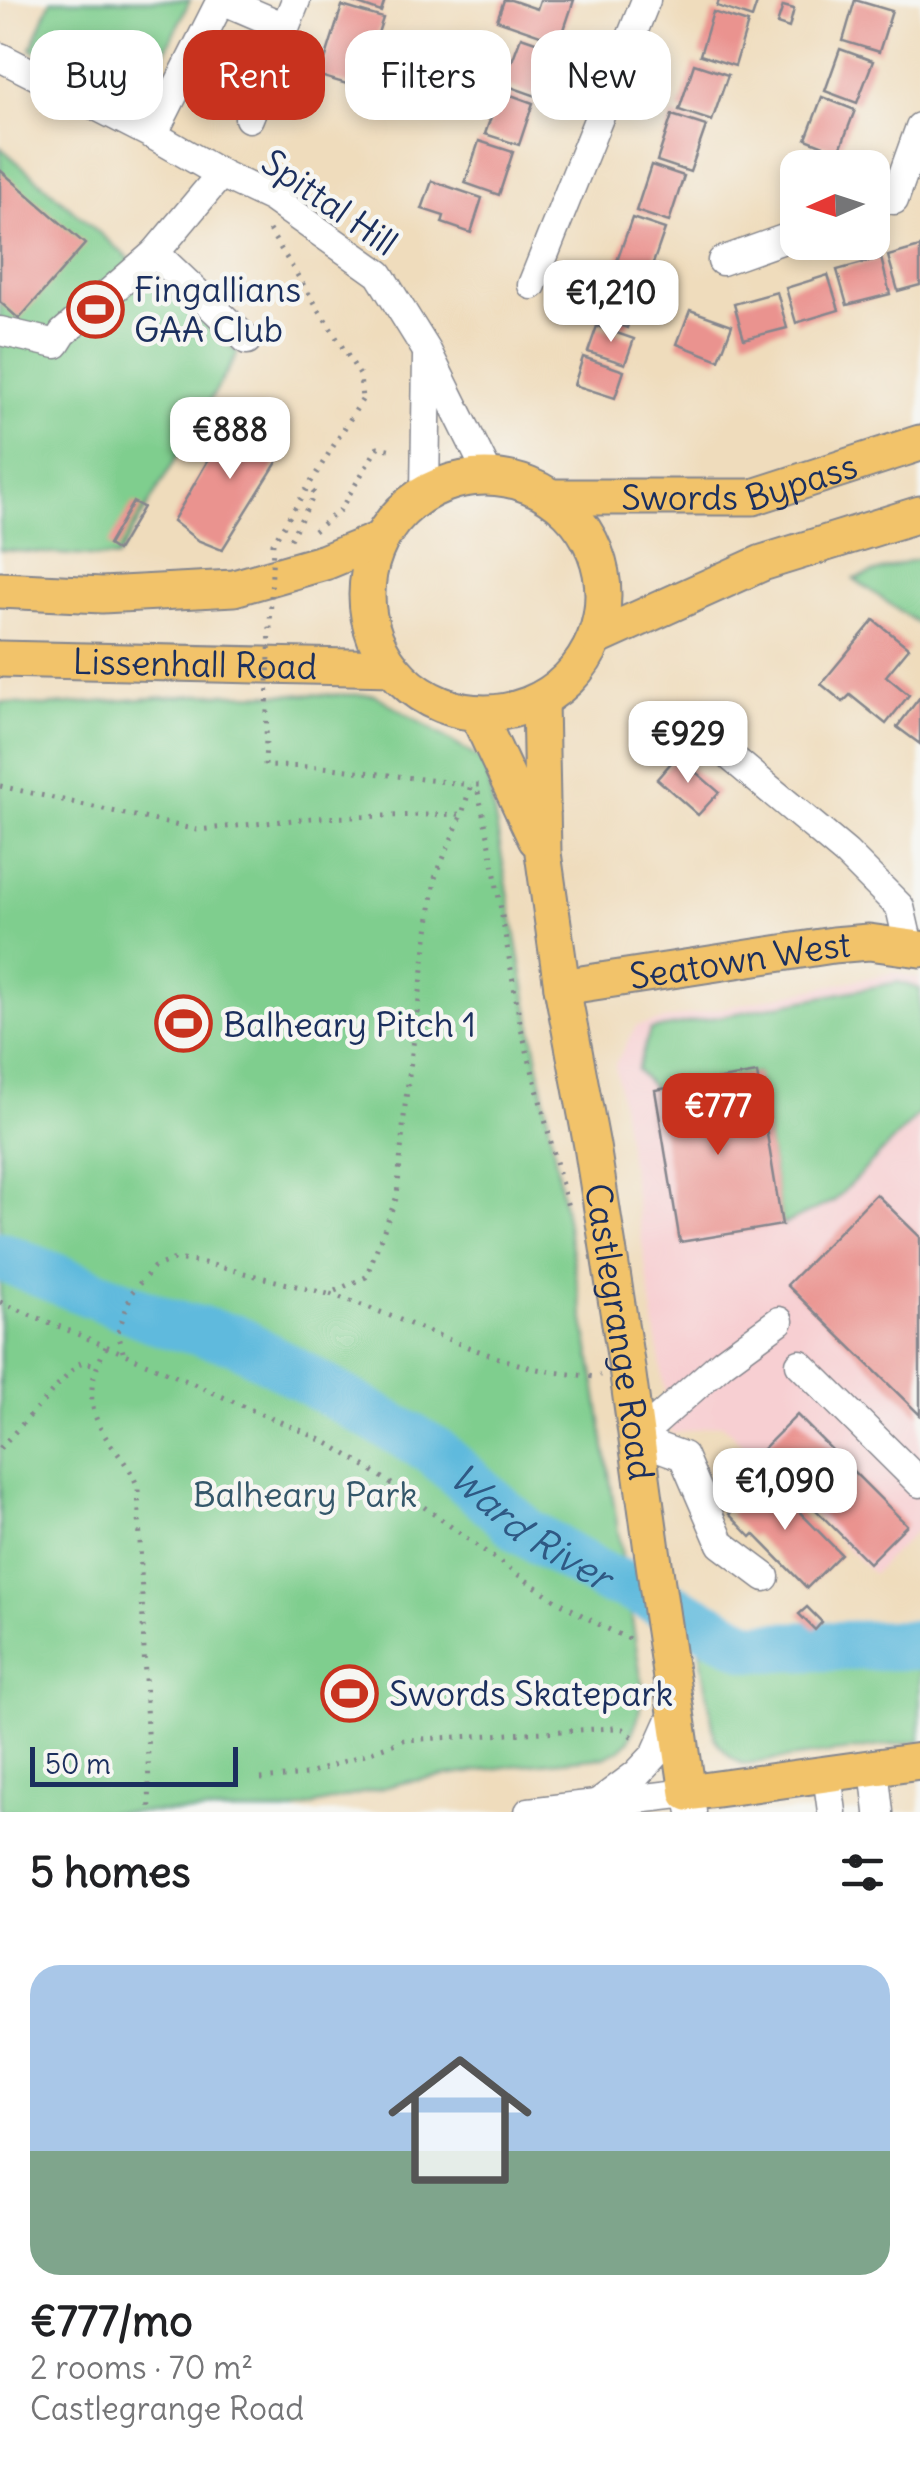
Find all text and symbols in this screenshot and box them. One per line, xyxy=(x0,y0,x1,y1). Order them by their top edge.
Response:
chip: Buy xyxy=(30,30,163,120)
chip: Rent xyxy=(183,30,325,120)
chip: Filters xyxy=(345,30,511,120)
chip: New xyxy=(531,30,671,120)
street label: Spittal Hill xyxy=(254,139,406,265)
north arrow xyxy=(780,150,890,260)
map controls xyxy=(780,150,890,260)
pin: €1,210 xyxy=(530,260,692,345)
place label: Fingallians GAA Club xyxy=(134,267,301,351)
text: €1,210 xyxy=(566,272,656,313)
sports icon: Fingallians GAA Club xyxy=(65,279,125,339)
pin: €888 xyxy=(171,397,289,482)
text: €888 xyxy=(192,409,268,450)
street label: Swords Bypass xyxy=(621,443,862,520)
street label: Lissenhall Road xyxy=(72,639,318,688)
pin: €929 xyxy=(629,701,747,786)
text: €929 xyxy=(651,713,725,754)
street label: Seatown West xyxy=(626,922,852,998)
sports icon: Balheary Pitch 1 xyxy=(154,994,214,1054)
place label: Balheary Pitch 1 xyxy=(223,1002,476,1046)
pin: €777 xyxy=(659,1073,777,1158)
text: €777 xyxy=(684,1085,752,1126)
street label: Castlegrange Road xyxy=(576,1180,664,1483)
pin: €1,090 xyxy=(704,1448,866,1533)
water label: Ward River xyxy=(440,1453,624,1603)
text: €1,090 xyxy=(735,1460,835,1501)
park label: Balheary Park xyxy=(193,1472,417,1516)
sports icon: Swords Skatepark xyxy=(320,1663,380,1723)
place label: Swords Skatepark xyxy=(389,1671,673,1715)
scale bar xyxy=(30,1742,238,1786)
text: 50 m xyxy=(45,1746,111,1782)
icon: filters xyxy=(835,1845,890,1900)
text: 5 homes xyxy=(30,1846,191,1898)
icon: home xyxy=(370,2030,550,2210)
text: €777/mo xyxy=(30,2295,193,2347)
text: 2 rooms · 70 m² xyxy=(30,2347,253,2388)
text: Castlegrange Road xyxy=(30,2388,304,2429)

